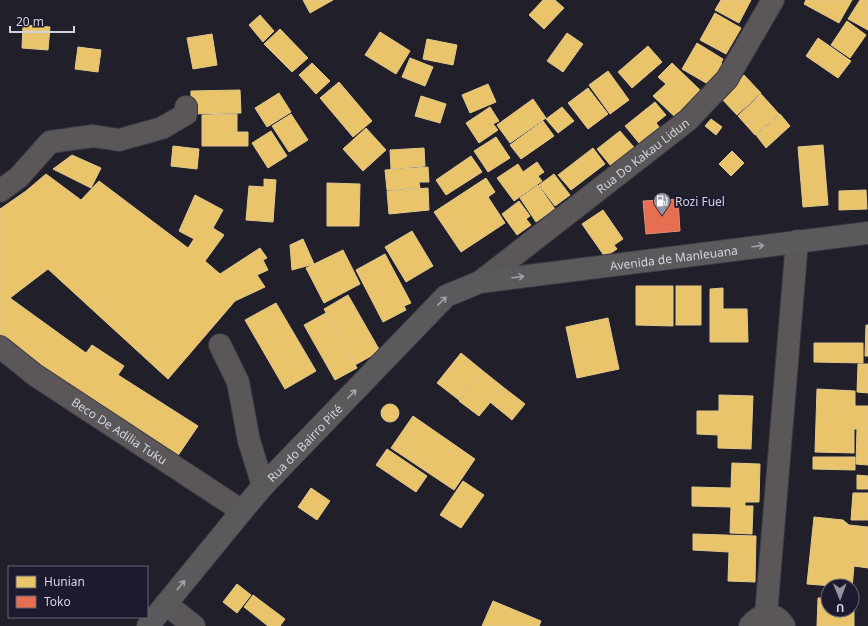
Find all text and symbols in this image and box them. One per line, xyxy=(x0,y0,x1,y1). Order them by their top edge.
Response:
scale bar xyxy=(10,8,74,34)
text: 20 m xyxy=(16,13,44,30)
street label: Rua Do Kakau Lidun xyxy=(593,114,692,197)
fuel station icon: Rozi Fuel xyxy=(652,191,672,216)
place label: Rozi Fuel xyxy=(675,193,725,210)
street label: Avenida de Manleuana xyxy=(609,241,739,274)
one-way arrow xyxy=(751,242,764,250)
one-way arrow xyxy=(511,273,524,281)
one-way arrow xyxy=(437,296,447,306)
one-way arrow xyxy=(347,389,357,399)
street label: Beco De Adilia Tuku xyxy=(69,393,171,468)
street label: Rua do Bairro Pité xyxy=(263,400,346,485)
legend xyxy=(8,566,148,618)
text: Hunian xyxy=(44,573,85,590)
north arrow xyxy=(820,578,860,618)
one-way arrow xyxy=(177,579,186,590)
text: Toko xyxy=(44,593,71,610)
text: U xyxy=(836,601,844,616)

